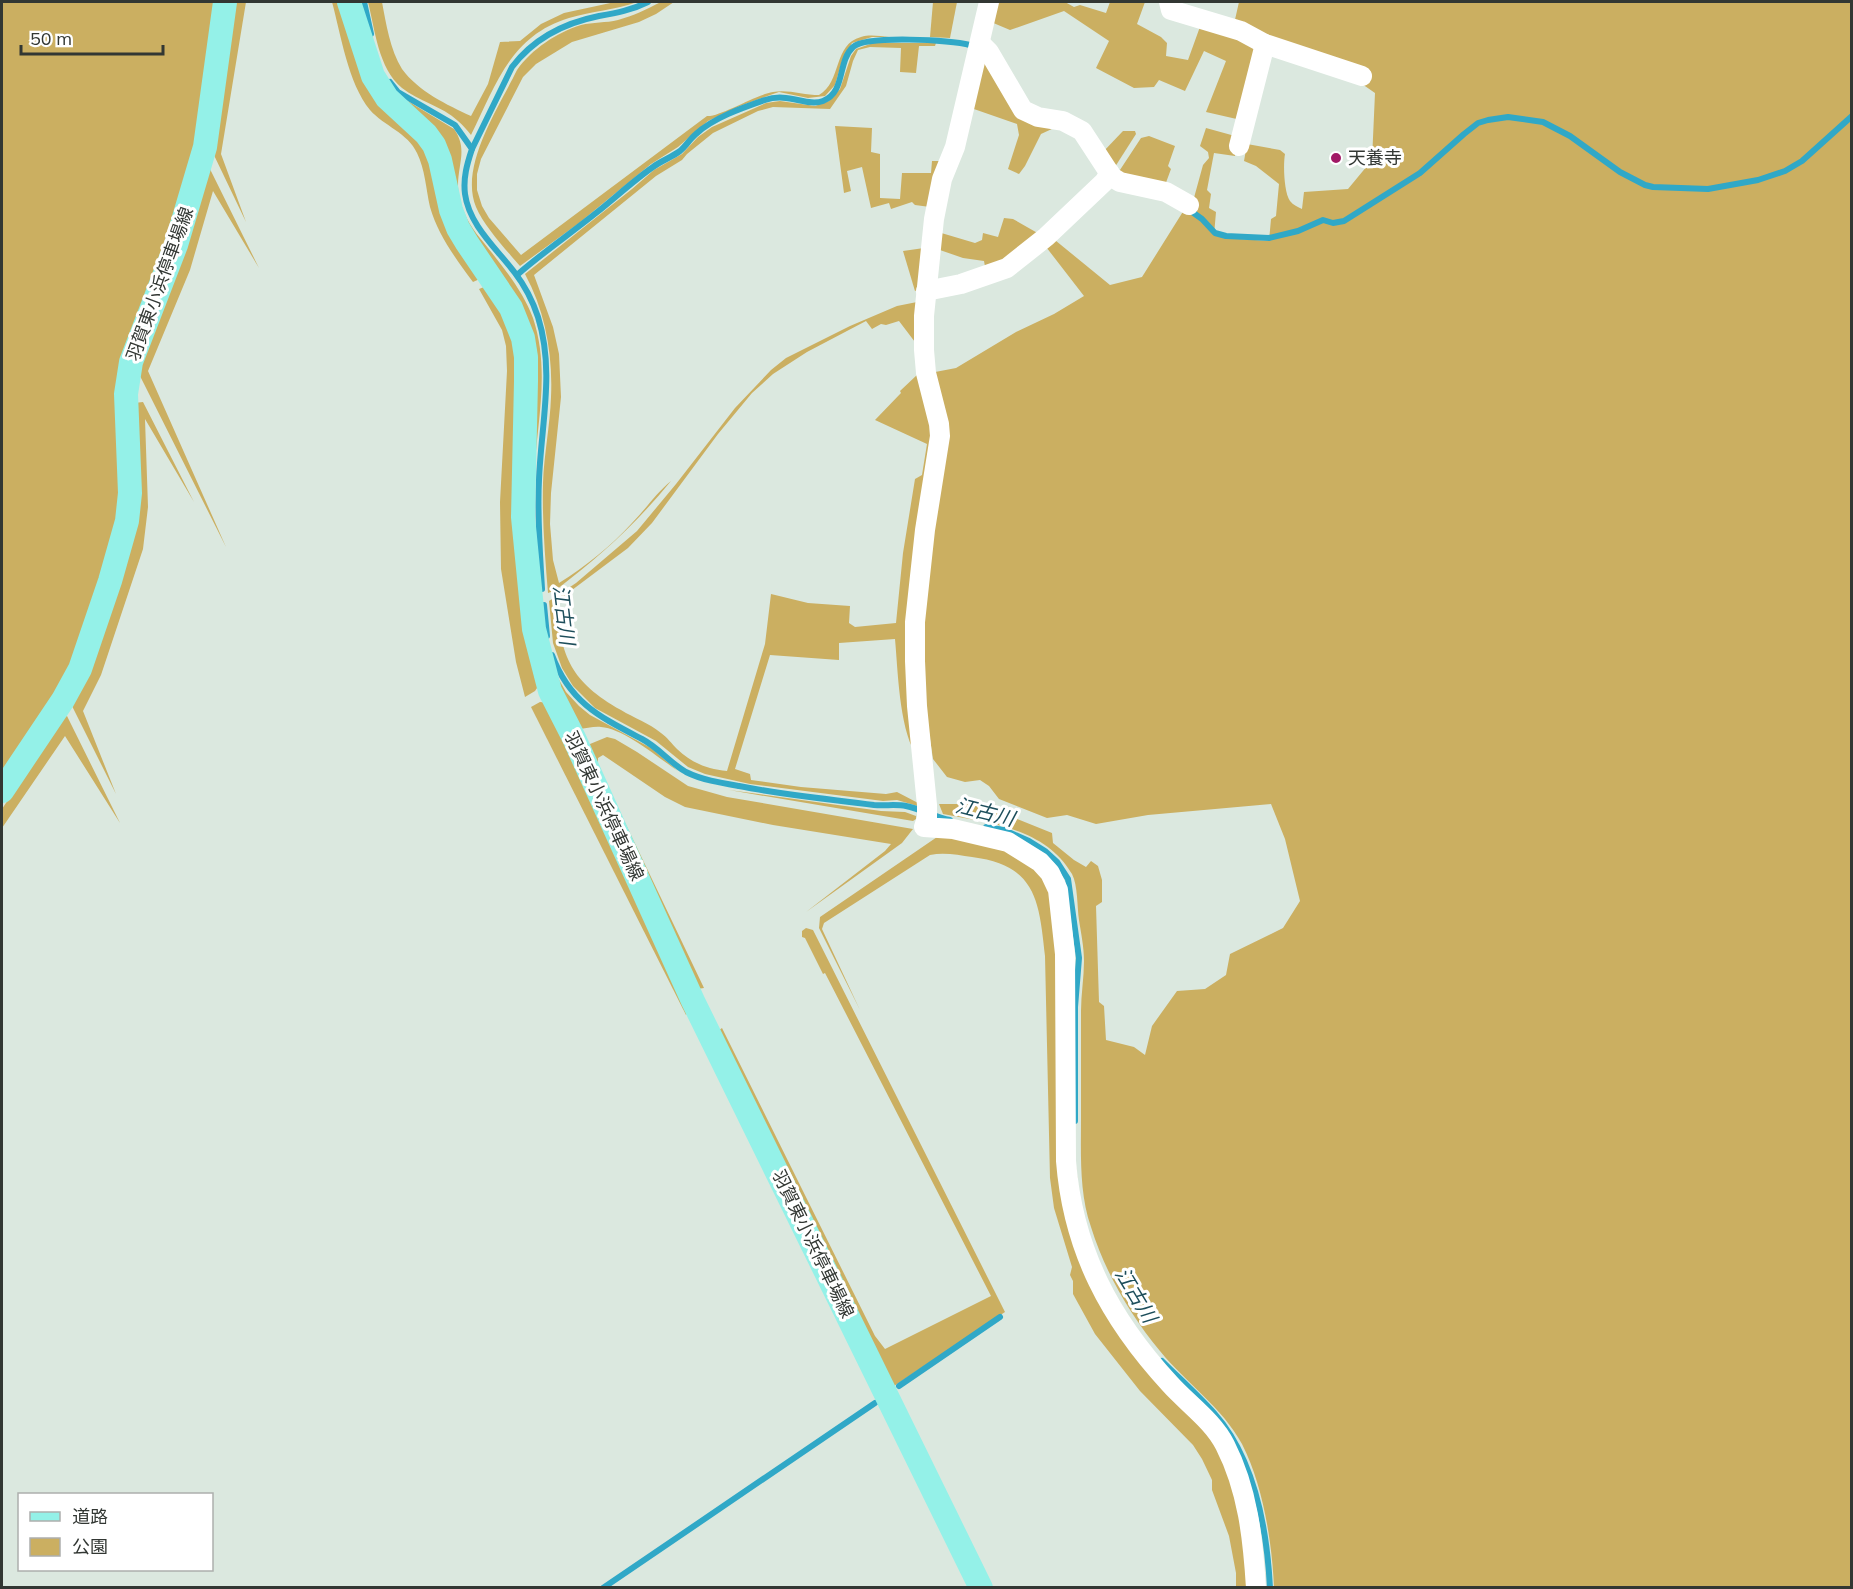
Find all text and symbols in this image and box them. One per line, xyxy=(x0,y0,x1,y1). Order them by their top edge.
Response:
scale bar xyxy=(21,18,164,56)
text: 50 m xyxy=(30,27,72,50)
place label: 天養寺 xyxy=(1348,146,1402,169)
marker: 天養寺 xyxy=(1329,151,1343,165)
street label: 羽賀東小浜停車場線 xyxy=(121,204,198,364)
water label: 江古川 xyxy=(548,584,581,648)
street label: 羽賀東小浜停車場線 xyxy=(560,728,649,884)
water label: 江古川 xyxy=(953,792,1019,831)
street label: 羽賀東小浜停車場線 xyxy=(768,1166,859,1322)
water label: 江古川 xyxy=(1110,1263,1164,1329)
legend xyxy=(18,1493,213,1571)
text: 道路 xyxy=(72,1505,108,1528)
text: 公園 xyxy=(72,1535,108,1558)

